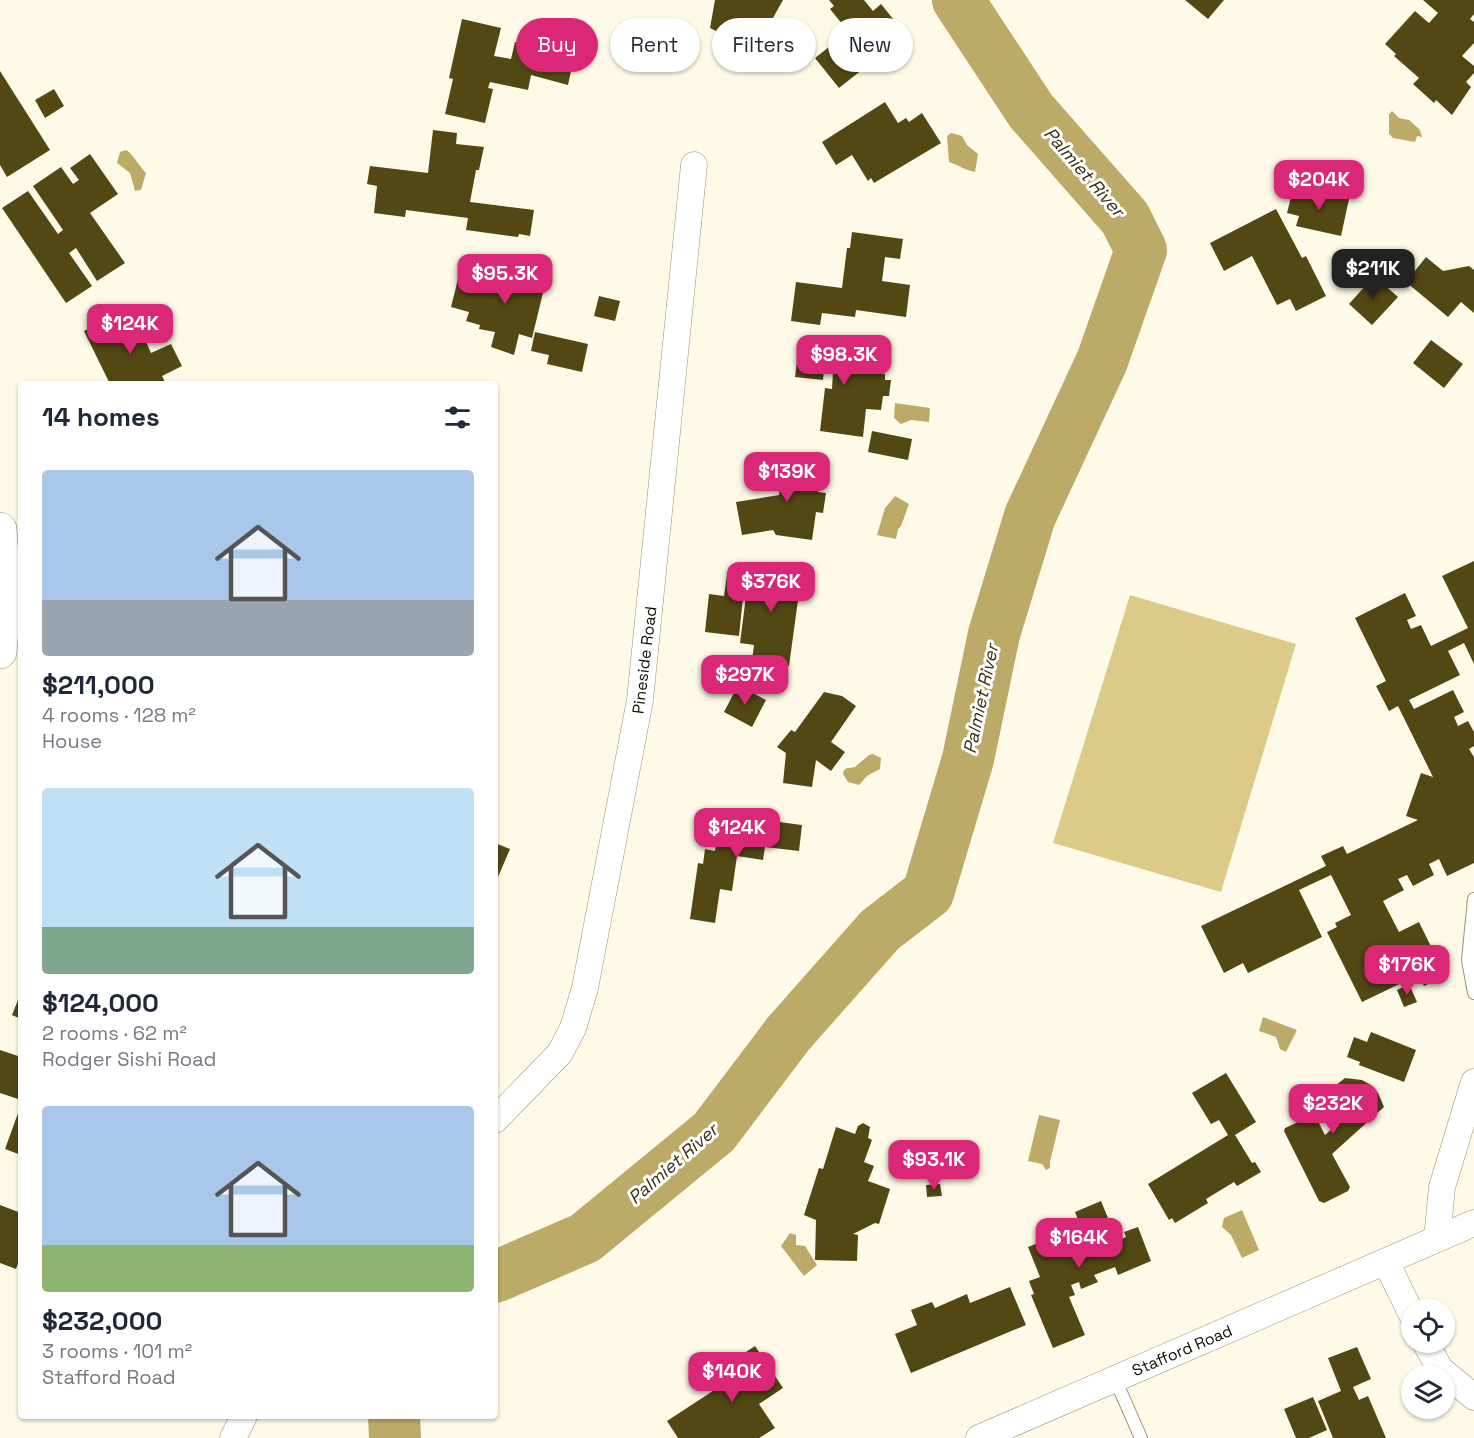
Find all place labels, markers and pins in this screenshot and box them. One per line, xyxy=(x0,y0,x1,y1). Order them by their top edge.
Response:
pin: $204K xyxy=(1277,160,1361,211)
pin: $211K xyxy=(1331,249,1415,300)
pin: $95.3K xyxy=(456,254,554,305)
pin: $124K xyxy=(88,304,172,355)
pin: $98.3K xyxy=(795,335,893,386)
pin: $139K xyxy=(745,452,829,503)
pin: $376K xyxy=(729,562,813,613)
pin: $297K xyxy=(703,655,787,706)
pin: $124K xyxy=(695,808,779,859)
pin: $176K xyxy=(1365,945,1449,996)
pin: $232K xyxy=(1291,1084,1375,1135)
pin: $93.1K xyxy=(885,1140,983,1191)
pin: $164K xyxy=(1037,1218,1121,1269)
pin: $140K xyxy=(690,1352,774,1403)

